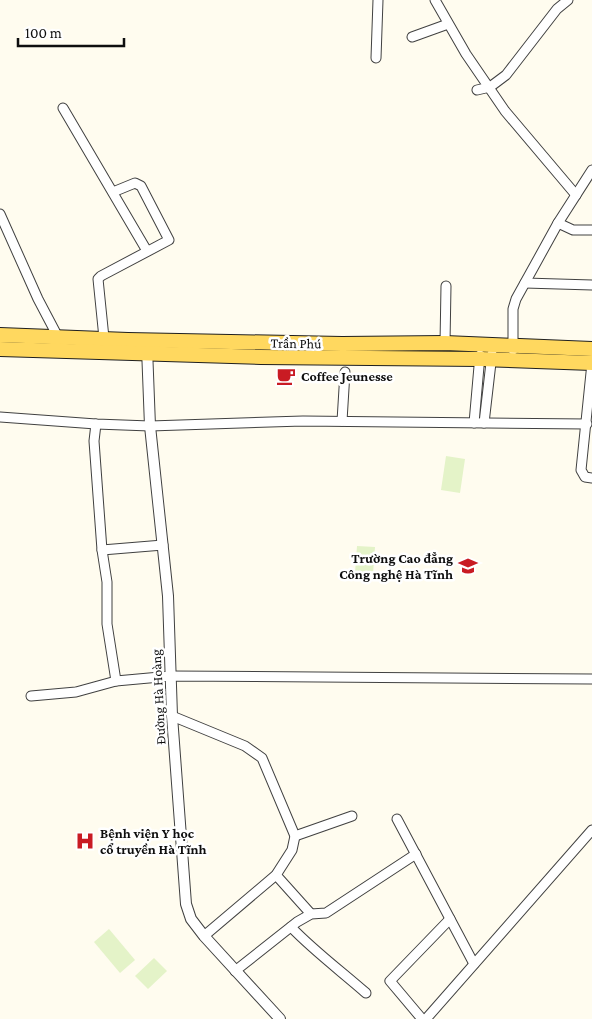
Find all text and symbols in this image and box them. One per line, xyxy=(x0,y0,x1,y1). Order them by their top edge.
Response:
scale bar xyxy=(18,15,124,47)
text: 100 m xyxy=(25,25,62,41)
street label: Trần Phú xyxy=(270,335,322,351)
cafe icon: Coffee Jeunesse xyxy=(275,365,297,387)
place label: Coffee Jeunesse xyxy=(301,368,393,384)
place label: Trường Cao đẳng Công nghệ Hà Tĩnh xyxy=(339,550,453,582)
school or university icon: Trường Cao đẳng Công nghệ Hà Tĩnh xyxy=(457,555,479,577)
street label: Đường Hà Hoàng xyxy=(147,649,168,745)
place label: Bệnh viện Y học cổ truyền Hà Tĩnh xyxy=(100,825,207,857)
hospital icon: Bệnh viện Y học cổ truyền Hà Tĩnh xyxy=(74,830,96,852)

